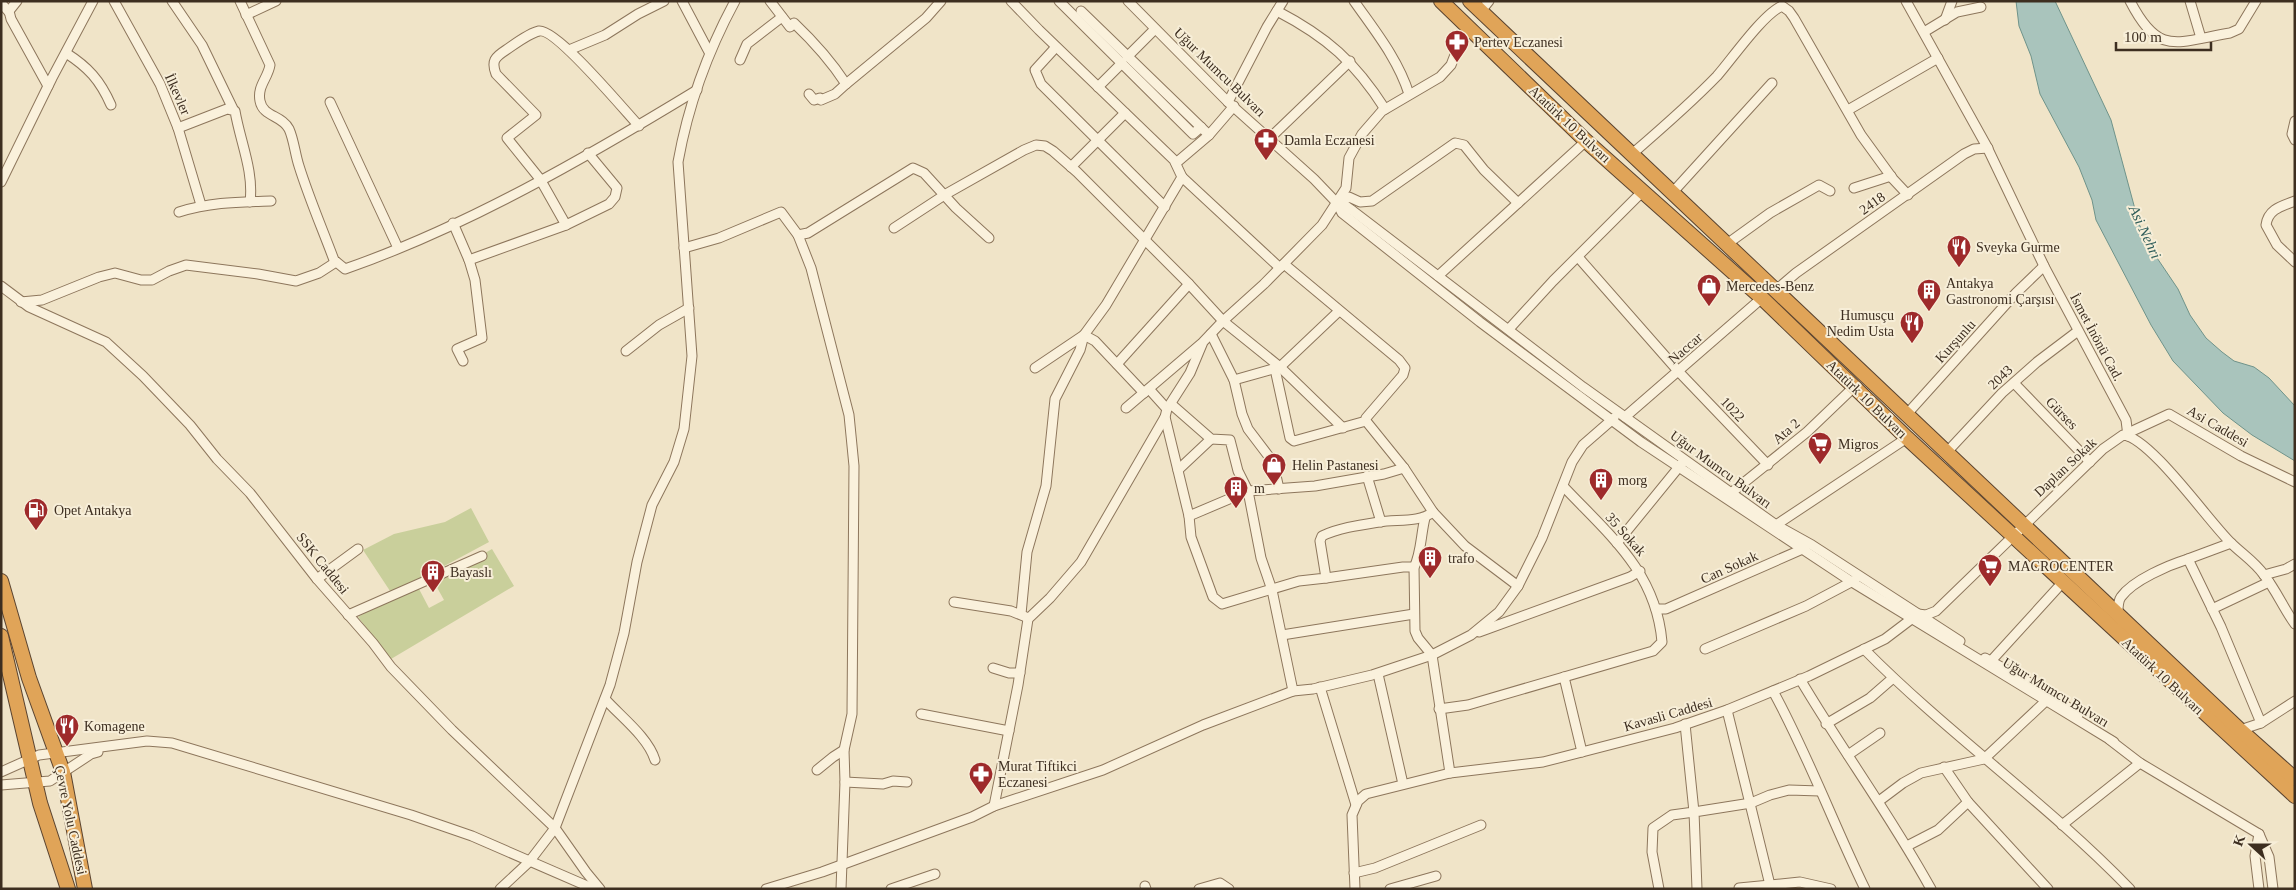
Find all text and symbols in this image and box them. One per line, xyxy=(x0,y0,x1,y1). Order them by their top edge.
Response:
scale bar xyxy=(2116,20,2211,52)
street label: Uğur Mumcu Bulvarı xyxy=(1171,25,1269,120)
pharmacy icon: Pertev Eczanesi xyxy=(1444,29,1470,63)
text: 100 m xyxy=(2124,29,2162,45)
place label: Pertev Eczanesi xyxy=(1474,35,1563,50)
street label: İlkevler xyxy=(162,71,193,117)
street label: Atatürk 10 Bulvarı xyxy=(1526,83,1614,166)
pharmacy icon: Damla Eczanesi xyxy=(1253,127,1279,161)
place label: Damla Eczanesi xyxy=(1284,133,1375,148)
street label: 2418 xyxy=(1857,189,1888,218)
water label: Asi Nehri xyxy=(2125,202,2164,261)
restaurant icon: Sveyka Gurme xyxy=(1946,234,1972,268)
place label: Sveyka Gurme xyxy=(1976,240,2060,255)
shop icon: Mercedes-Benz xyxy=(1696,273,1722,307)
place label: Antakya Gastronomi Çarşısı xyxy=(1946,276,2055,307)
building icon: Antakya Gastronomi Çarşısı xyxy=(1916,278,1942,312)
place label: Mercedes-Benz xyxy=(1726,279,1814,294)
street label: İsmet İnönü Cad. xyxy=(2067,291,2126,384)
place label: Humusçu Nedim Usta xyxy=(1827,308,1895,339)
restaurant icon: Humusçu Nedim Usta xyxy=(1899,310,1925,344)
street label: Kurşunlu xyxy=(1932,317,1978,366)
street label: Naccar xyxy=(1665,330,1705,367)
street label: Atatürk 10 Bulvarı xyxy=(1823,357,1910,442)
street label: 2043 xyxy=(1985,362,2016,392)
street label: 1022 xyxy=(1718,394,1748,425)
street label: Gürses xyxy=(2043,394,2081,433)
street label: Asi Caddesi xyxy=(2185,403,2251,450)
street label: Ata 2 xyxy=(1770,416,1803,447)
street label: Uğur Mumcu Bulvarı xyxy=(1667,428,1774,511)
supermarket icon: Migros xyxy=(1807,431,1833,465)
street label: Daplan Sokak xyxy=(2031,435,2099,500)
place label: Migros xyxy=(1838,437,1878,452)
shop icon: Helin Pastanesi xyxy=(1261,452,1287,486)
place label: Helin Pastanesi xyxy=(1292,458,1379,473)
building icon: morg xyxy=(1588,467,1614,501)
place label: morg xyxy=(1618,473,1647,488)
building icon: m xyxy=(1223,475,1249,509)
place label: m xyxy=(1254,481,1265,496)
fuel station icon: Opet Antakya xyxy=(23,497,49,531)
place label: Opet Antakya xyxy=(54,503,132,518)
street label: 35 Sokak xyxy=(1602,510,1649,559)
street label: SSK Caddesi xyxy=(293,530,352,597)
building icon: trafo xyxy=(1417,545,1443,579)
street label: Can Sokak xyxy=(1698,548,1760,587)
place label: trafo xyxy=(1448,551,1474,566)
supermarket icon: MACROCENTER xyxy=(1977,553,2003,587)
building icon: Bayaslı xyxy=(420,559,446,593)
place label: MACROCENTER xyxy=(2008,559,2114,574)
place label: Bayaslı xyxy=(450,565,492,580)
street label: Atatürk 10 Bulvarı xyxy=(2119,635,2207,718)
street label: Uğur Mumcu Bulvarı xyxy=(2000,655,2112,730)
street label: Kavasli Caddesi xyxy=(1622,695,1714,734)
restaurant icon: Komagene xyxy=(54,713,80,747)
place label: Komagene xyxy=(84,719,145,734)
place label: Murat Tiftikci Eczanesi xyxy=(998,759,1077,790)
pharmacy icon: Murat Tiftikci Eczanesi xyxy=(968,761,994,795)
street label: Çevre Yolu Caddesi xyxy=(52,764,89,876)
north arrow xyxy=(2226,820,2276,870)
text: K xyxy=(2230,833,2248,848)

